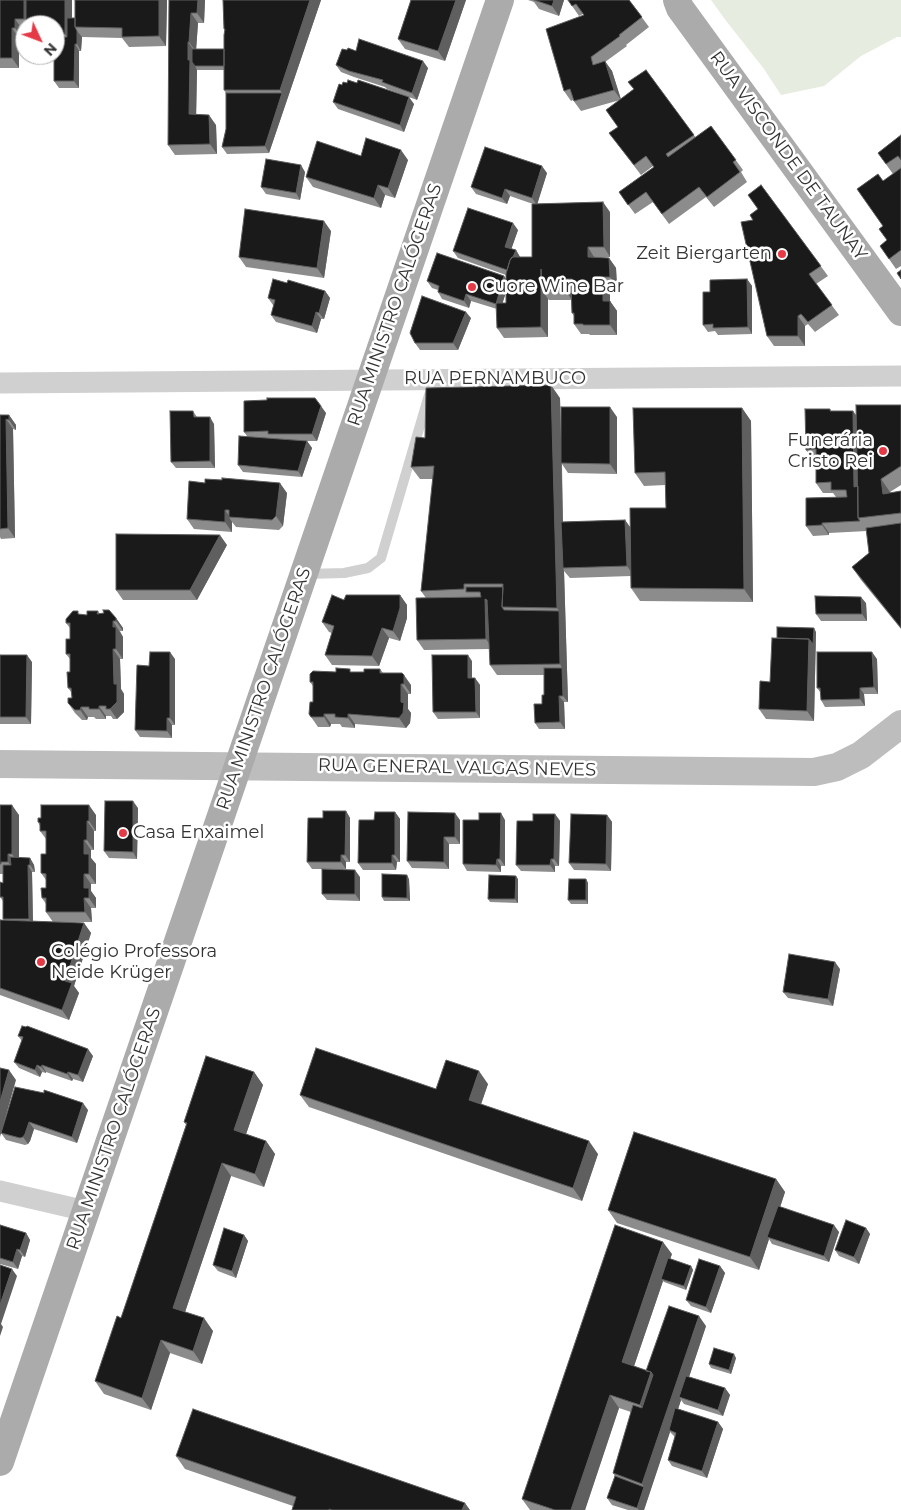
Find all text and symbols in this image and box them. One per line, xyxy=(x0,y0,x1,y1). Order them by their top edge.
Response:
north arrow xyxy=(15,15,65,65)
text: N xyxy=(40,39,61,60)
street label: RUA VISCONDE DE TAUNAY xyxy=(705,47,871,265)
street label: RUA MINISTRO CALÓGERAS xyxy=(343,181,447,429)
place label: Zeit Biergarten xyxy=(636,243,772,265)
marker: Zeit Biergarten xyxy=(776,248,788,260)
place label: Cuore Wine Bar xyxy=(482,276,624,298)
marker: Cuore Wine Bar xyxy=(466,281,478,293)
street label: RUA PERNAMBUCO xyxy=(404,368,586,390)
place label: Funerária Cristo Rei xyxy=(787,430,873,472)
marker: Funerária Cristo Rei xyxy=(877,445,889,457)
street label: RUA MINISTRO CALÓGERAS xyxy=(212,565,316,813)
street label: RUA GENERAL VALGAS NEVES xyxy=(318,755,596,781)
place label: Casa Enxaimel xyxy=(133,822,264,844)
marker: Casa Enxaimel xyxy=(117,827,129,839)
place label: Colégio Professora Neide Krüger xyxy=(51,941,217,984)
marker: Colégio Professora Neide Krüger xyxy=(35,956,47,968)
street label: RUA MINISTRO CALÓGERAS xyxy=(62,1005,166,1253)

